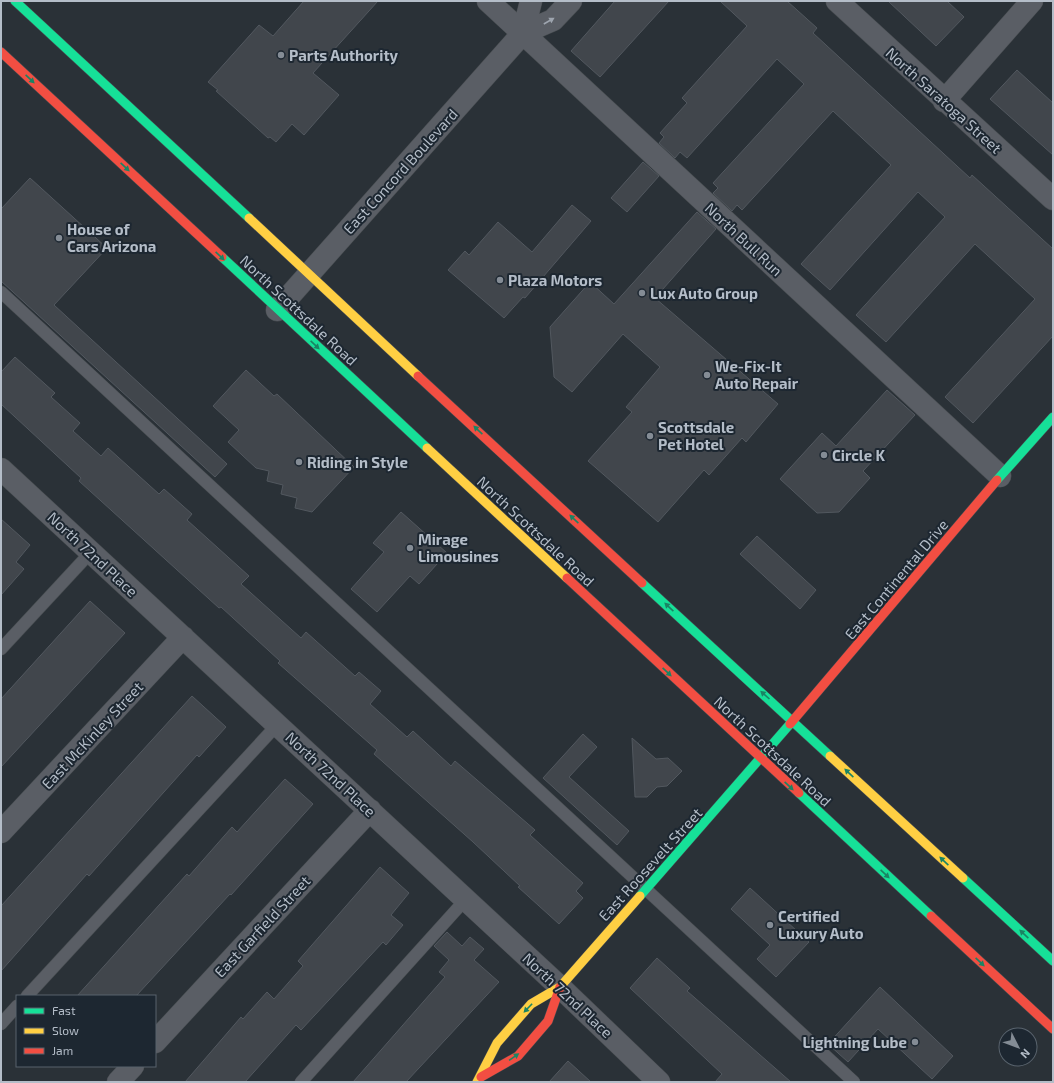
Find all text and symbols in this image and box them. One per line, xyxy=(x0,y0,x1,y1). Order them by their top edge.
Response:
one-way arrow xyxy=(544,17,555,24)
street label: North Saratoga Street xyxy=(882,43,1006,157)
place label: Parts Authority xyxy=(289,46,399,65)
marker: Parts Authority xyxy=(276,50,286,60)
one-way arrow xyxy=(25,74,34,83)
street label: East Concord Boulevard xyxy=(339,105,461,237)
one-way arrow xyxy=(120,163,130,172)
street label: North Bull Run xyxy=(702,199,786,279)
place label: House of Cars Arizona xyxy=(67,220,156,255)
marker: House of Cars Arizona xyxy=(54,233,64,243)
one-way arrow xyxy=(215,251,225,261)
street label: North Scottsdale Road xyxy=(237,251,361,369)
place label: Plaza Motors xyxy=(508,271,602,289)
marker: Plaza Motors xyxy=(495,275,505,285)
place label: Lux Auto Group xyxy=(650,284,758,302)
marker: Lux Auto Group xyxy=(637,288,647,298)
one-way arrow xyxy=(310,340,320,349)
place label: We-Fix-It Auto Repair xyxy=(715,357,799,392)
marker: We-Fix-It Auto Repair xyxy=(702,370,712,380)
place label: Scottsdale Pet Hotel xyxy=(658,418,734,453)
one-way arrow xyxy=(473,426,483,435)
marker: Scottsdale Pet Hotel xyxy=(645,431,655,441)
place label: Circle K xyxy=(832,446,885,464)
marker: Circle K xyxy=(819,450,829,460)
place label: Riding in Style xyxy=(307,453,408,472)
marker: Riding in Style xyxy=(294,457,304,467)
street label: North Scottsdale Road xyxy=(474,472,598,590)
street label: North 72nd Place xyxy=(44,508,142,600)
one-way arrow xyxy=(568,514,579,523)
street label: East Continental Drive xyxy=(841,515,951,643)
place label: Mirage Limousines xyxy=(418,530,499,565)
marker: Mirage Limousines xyxy=(405,543,415,553)
one-way arrow xyxy=(664,602,674,612)
one-way arrow xyxy=(662,667,672,677)
street label: East McKinley Street xyxy=(38,677,147,792)
one-way arrow xyxy=(760,691,769,700)
street label: North Scottsdale Road xyxy=(711,692,835,810)
street label: North 72nd Place xyxy=(282,728,380,820)
one-way arrow xyxy=(843,768,854,777)
one-way arrow xyxy=(784,781,795,790)
street label: East Roosevelt Street xyxy=(594,803,706,924)
one-way arrow xyxy=(939,856,949,865)
one-way arrow xyxy=(880,869,890,879)
street label: East Garfield Street xyxy=(210,871,314,980)
place label: Certified Luxury Auto xyxy=(778,907,864,943)
marker: Certified Luxury Auto xyxy=(765,920,775,930)
one-way arrow xyxy=(1019,930,1029,939)
street label: North 72nd Place xyxy=(519,949,617,1041)
one-way arrow xyxy=(976,957,985,966)
legend xyxy=(16,995,156,1067)
text: Fast xyxy=(52,1003,76,1017)
one-way arrow xyxy=(523,1003,533,1013)
text: Slow xyxy=(52,1023,79,1037)
north arrow xyxy=(998,1027,1038,1067)
place label: Lightning Lube xyxy=(803,1033,907,1051)
marker: Lightning Lube xyxy=(910,1037,920,1047)
text: Jam xyxy=(52,1043,73,1057)
text: N xyxy=(1018,1047,1033,1061)
one-way arrow xyxy=(509,1053,520,1061)

